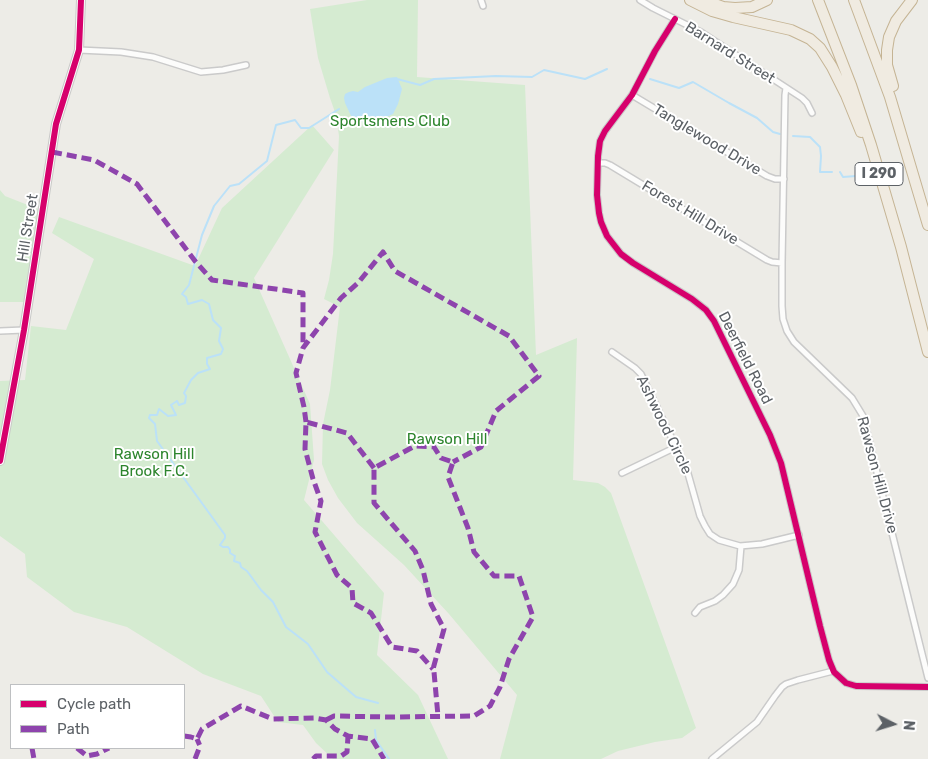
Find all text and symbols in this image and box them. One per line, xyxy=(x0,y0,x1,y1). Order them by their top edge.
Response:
street label: Barnard Street xyxy=(682,18,778,88)
street label: Tanglewood Drive xyxy=(650,101,764,179)
park label: Sportsmens Club xyxy=(330,113,450,131)
road number: I 290 xyxy=(855,162,903,185)
street label: Forest Hill Drive xyxy=(638,177,742,249)
street label: Hill Street xyxy=(14,193,42,263)
street label: Deerfield Road xyxy=(714,309,776,407)
street label: Ashwood Circle xyxy=(632,373,696,477)
street label: Rawson Hill Drive xyxy=(853,415,901,535)
park label: Rawson Hill xyxy=(407,431,487,449)
park label: Rawson Hill Brook F.C. xyxy=(114,446,194,481)
legend xyxy=(10,684,185,749)
text: Cycle path xyxy=(57,695,131,713)
north arrow xyxy=(868,699,918,749)
text: Path xyxy=(57,720,90,738)
text: N xyxy=(900,720,917,731)

